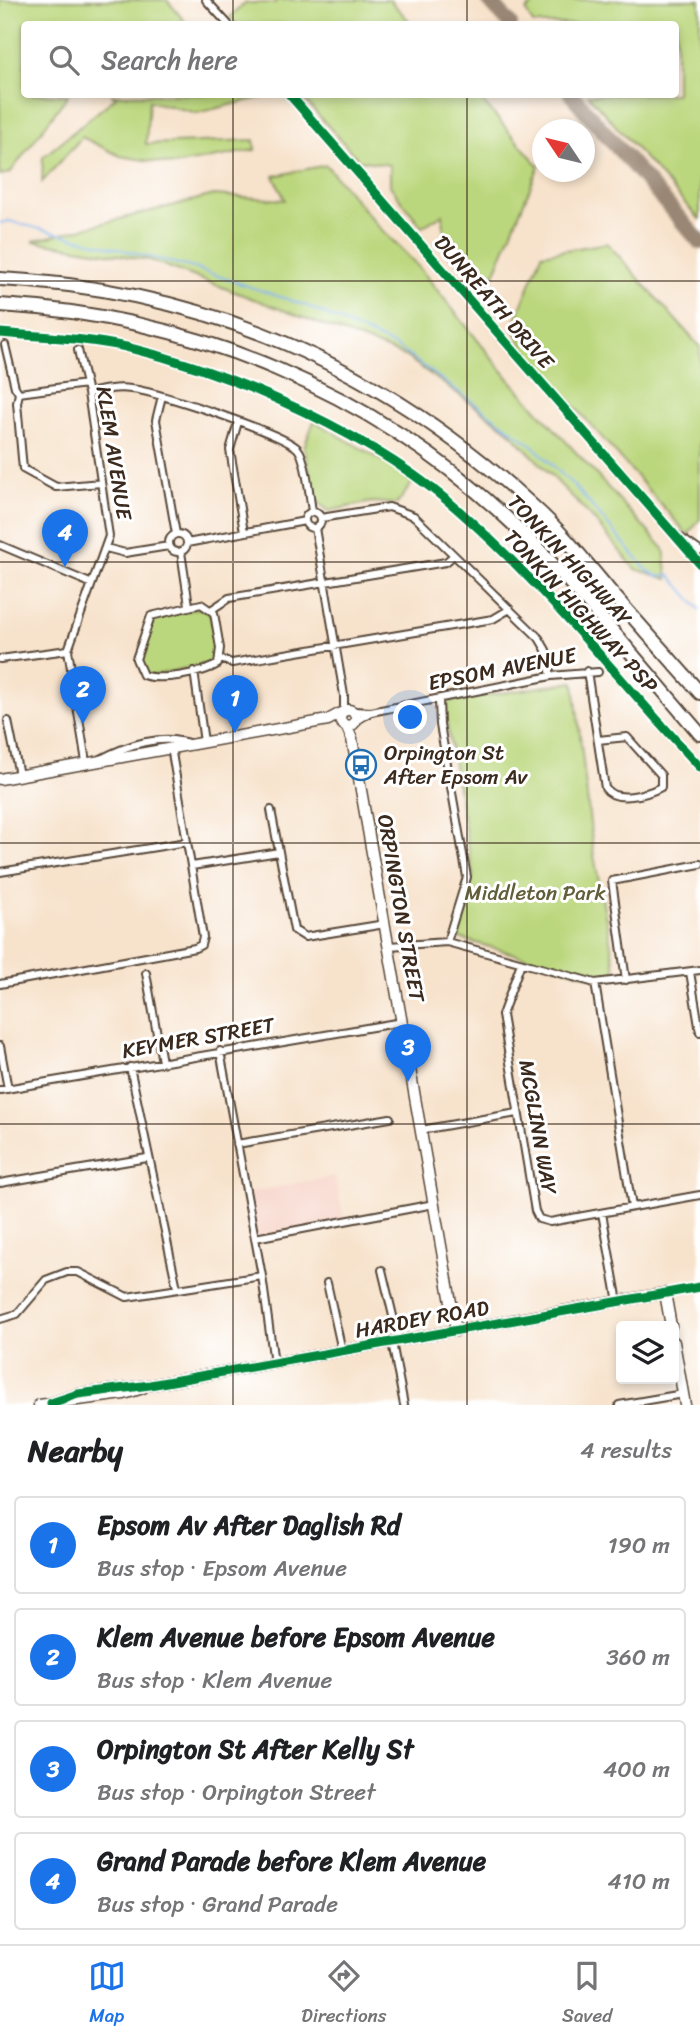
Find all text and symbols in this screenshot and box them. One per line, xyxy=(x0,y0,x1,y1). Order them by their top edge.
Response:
search box xyxy=(21,21,679,98)
text: Search here xyxy=(101,37,238,83)
icon: search xyxy=(45,41,83,79)
north arrow xyxy=(532,119,595,182)
street label: DUNREATH DRIVE xyxy=(424,226,565,379)
street label: KLEM AVENUE xyxy=(85,384,144,524)
street label: TONKIN HIGHWAY xyxy=(498,485,642,636)
pin: 4 xyxy=(42,509,88,567)
street label: TONKIN HIGHWAY PSP xyxy=(494,520,668,702)
street label: EPSOM AVENUE xyxy=(425,636,581,702)
pin: 2 xyxy=(60,666,106,724)
pin: 1 xyxy=(212,675,258,733)
your location xyxy=(393,700,427,734)
place label: Orpington St After Epsom Av xyxy=(383,734,529,796)
bus stop icon: Orpington St After Epsom Av xyxy=(344,748,378,782)
street label: ORPINGTON STREET xyxy=(366,811,436,1006)
park label: Middleton Park xyxy=(464,874,606,912)
street label: KEYMER STREET xyxy=(119,1006,279,1070)
pin: 3 xyxy=(385,1024,431,1082)
street label: MCGLINN WAY xyxy=(507,1057,569,1199)
street label: HARDEY ROAD xyxy=(352,1288,492,1349)
map controls xyxy=(616,1321,679,1384)
button: layers xyxy=(616,1321,679,1384)
text: Nearby xyxy=(28,1424,123,1478)
text: 4 results xyxy=(580,1430,672,1471)
text: Epsom Av After Daglish Rd xyxy=(97,1502,401,1548)
text: 1 xyxy=(48,1525,58,1566)
text: 190 m xyxy=(608,1525,670,1566)
text: Bus stop · Epsom Avenue xyxy=(97,1548,347,1589)
text: Klem Avenue before Epsom Avenue xyxy=(97,1614,495,1660)
text: 2 xyxy=(46,1637,60,1678)
text: 360 m xyxy=(606,1637,670,1678)
text: Bus stop · Klem Avenue xyxy=(97,1660,332,1701)
text: Orpington St After Kelly St xyxy=(97,1726,413,1772)
text: 3 xyxy=(47,1749,59,1790)
text: 400 m xyxy=(603,1749,670,1790)
text: Bus stop · Orpington Street xyxy=(97,1772,375,1813)
text: Grand Parade before Klem Avenue xyxy=(97,1838,486,1884)
text: 4 xyxy=(46,1861,60,1902)
text: 410 m xyxy=(608,1861,670,1902)
text: Bus stop · Grand Parade xyxy=(97,1884,338,1925)
tab: Map xyxy=(88,1957,126,2032)
tab: Directions xyxy=(301,1957,387,2032)
tab: Saved xyxy=(562,1957,612,2032)

